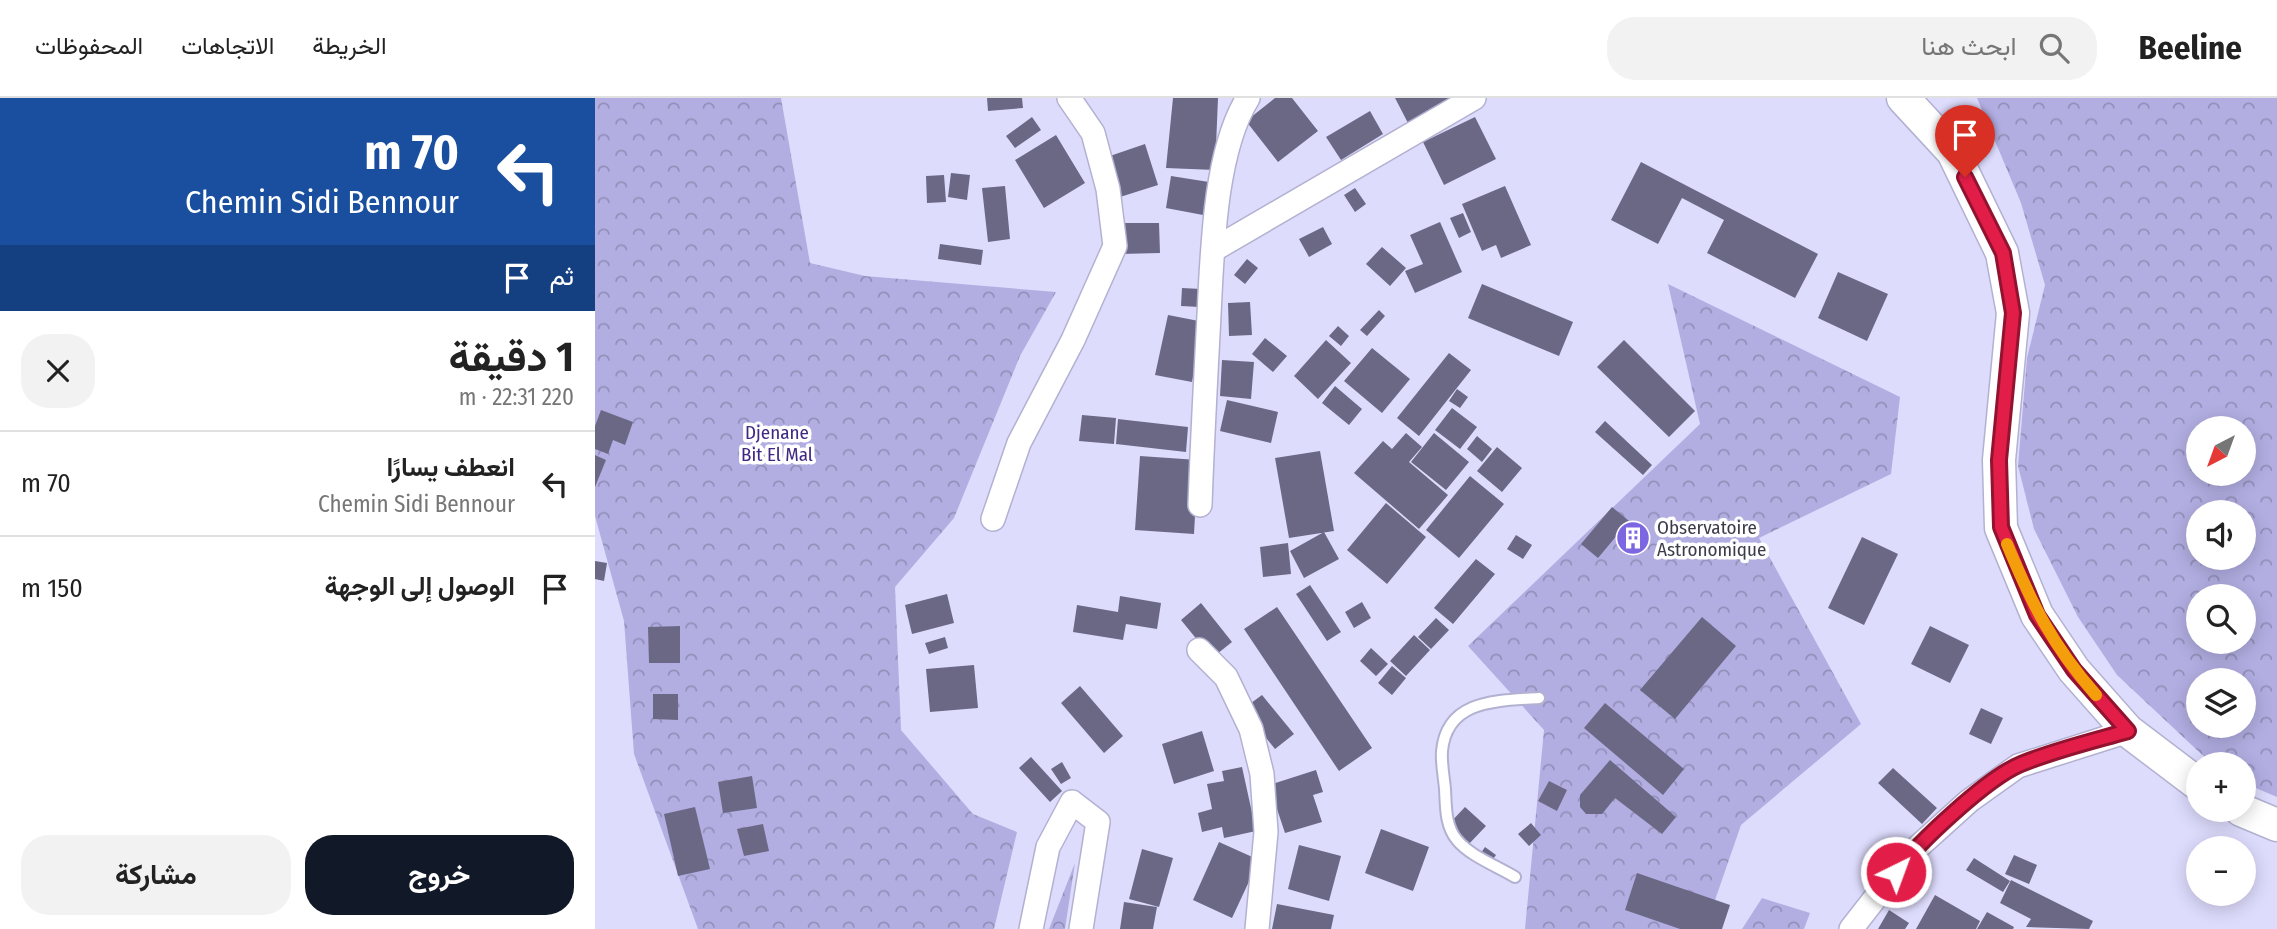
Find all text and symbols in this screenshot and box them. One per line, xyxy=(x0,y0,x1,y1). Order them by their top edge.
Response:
search box xyxy=(1607,17,2097,80)
text: Beeline xyxy=(2139,28,2242,68)
icon: search xyxy=(2035,29,2073,67)
text: ابحث هنا xyxy=(1921,31,2017,62)
text: المحفوظات xyxy=(35,32,143,60)
text: الاتجاهات xyxy=(181,32,274,60)
text: الخريطة xyxy=(312,32,387,60)
pin xyxy=(1935,105,1995,177)
icon: arrive xyxy=(1946,116,1984,154)
text: 70 m xyxy=(364,123,459,182)
icon: left xyxy=(483,126,574,217)
text: Chemin Sidi Bennour xyxy=(185,183,459,221)
icon: arrive xyxy=(498,259,536,297)
text: ثم xyxy=(550,261,574,292)
text: 1 دقيقة xyxy=(448,332,574,382)
button: close xyxy=(21,334,95,408)
text: 220 m · 22:31 xyxy=(459,383,574,411)
north arrow xyxy=(2186,416,2256,486)
map controls xyxy=(2186,416,2256,906)
park label: Djenane Bit El Mal xyxy=(741,421,813,466)
text: انعطف يسارًا xyxy=(387,452,515,483)
icon: left xyxy=(536,465,574,503)
text: 70 m xyxy=(21,468,71,499)
text: Chemin Sidi Bennour xyxy=(318,490,515,518)
button: sound xyxy=(2186,500,2256,570)
place label: Observatoire Astronomique xyxy=(1657,516,1766,561)
building icon: Observatoire Astronomique xyxy=(1614,519,1652,557)
icon: arrive xyxy=(536,570,574,608)
text: الوصول إلى الوجهة xyxy=(324,571,515,602)
text: 150 m xyxy=(21,573,83,604)
button: search xyxy=(2186,584,2256,654)
button: layers xyxy=(2186,668,2256,738)
button: + xyxy=(2186,752,2256,822)
button: مشاركة xyxy=(21,835,291,915)
button: خروج xyxy=(305,835,574,915)
position arrow xyxy=(1859,835,1933,909)
button: − xyxy=(2186,836,2256,906)

